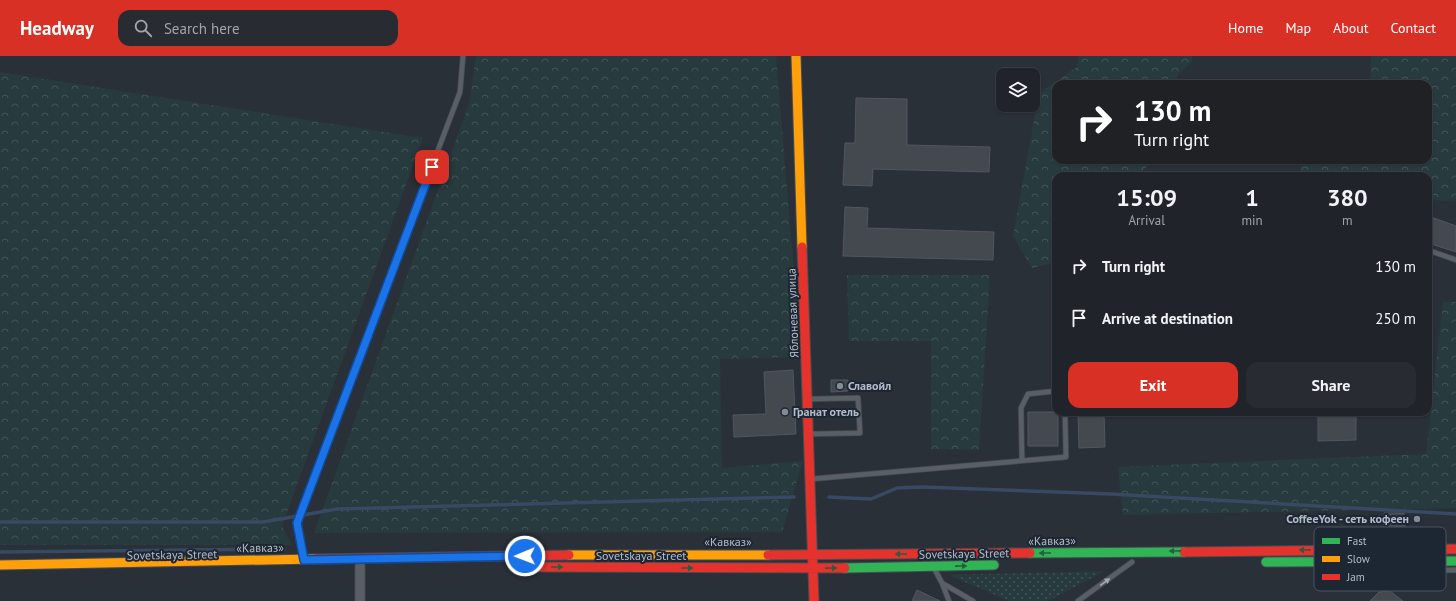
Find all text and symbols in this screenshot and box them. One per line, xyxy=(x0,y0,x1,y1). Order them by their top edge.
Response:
search box xyxy=(118,10,398,46)
text: Headway xyxy=(20,16,94,40)
icon: search xyxy=(132,17,154,39)
text: Search here xyxy=(164,19,240,38)
text: Home xyxy=(1228,19,1263,37)
text: Map xyxy=(1285,19,1311,37)
text: About xyxy=(1333,19,1369,37)
text: Contact xyxy=(1391,19,1436,37)
map controls xyxy=(996,68,1040,112)
button: layers xyxy=(996,68,1040,112)
text: 130 m xyxy=(1134,92,1211,129)
icon: right xyxy=(1068,96,1120,148)
text: Turn right xyxy=(1134,128,1209,151)
pin xyxy=(415,150,449,184)
icon: arrive xyxy=(421,156,443,178)
text: 15:09 xyxy=(1116,182,1177,213)
text: 1 xyxy=(1245,182,1259,213)
text: 380 xyxy=(1327,182,1368,213)
text: Arrival xyxy=(1129,212,1165,229)
text: min xyxy=(1241,212,1263,229)
text: m xyxy=(1342,212,1353,229)
icon: right xyxy=(1068,255,1090,277)
text: Turn right xyxy=(1102,257,1165,276)
text: 130 m xyxy=(1375,257,1416,276)
street label: Яблоневая улица xyxy=(783,268,802,358)
icon: arrive xyxy=(1068,307,1090,329)
text: Arrive at destination xyxy=(1102,309,1233,328)
text: 250 m xyxy=(1375,309,1416,328)
button: Exit xyxy=(1068,362,1238,408)
button: Share xyxy=(1246,362,1416,408)
place label: Славойл xyxy=(848,378,891,393)
marker: Славойл xyxy=(835,381,845,391)
place label: Гранат отель xyxy=(793,404,859,419)
marker: Гранат отель xyxy=(780,407,790,417)
place label: CoffeeYok - сеть кофеен xyxy=(1286,511,1409,526)
marker: CoffeeYok - сеть кофеен xyxy=(1412,514,1422,524)
legend xyxy=(1314,527,1446,591)
street label: «Кавказ» xyxy=(1028,533,1076,548)
street label: «Кавказ» xyxy=(704,534,752,549)
text: Fast xyxy=(1347,534,1367,548)
position arrow xyxy=(504,535,546,577)
street label: «Кавказ» xyxy=(236,540,284,555)
street label: Sovetskaya Street xyxy=(919,545,1009,562)
street label: Sovetskaya Street xyxy=(127,546,217,563)
one-way arrow xyxy=(1298,547,1311,553)
street label: Sovetskaya Street xyxy=(596,548,686,563)
one-way arrow xyxy=(1168,548,1181,554)
one-way arrow xyxy=(1038,550,1051,556)
one-way arrow xyxy=(894,551,907,557)
text: Slow xyxy=(1347,552,1370,566)
one-way arrow xyxy=(955,563,968,569)
one-way arrow xyxy=(551,564,564,570)
one-way arrow xyxy=(681,565,694,571)
one-way arrow xyxy=(825,565,837,572)
text: Jam xyxy=(1346,570,1365,584)
one-way arrow xyxy=(1100,578,1110,586)

